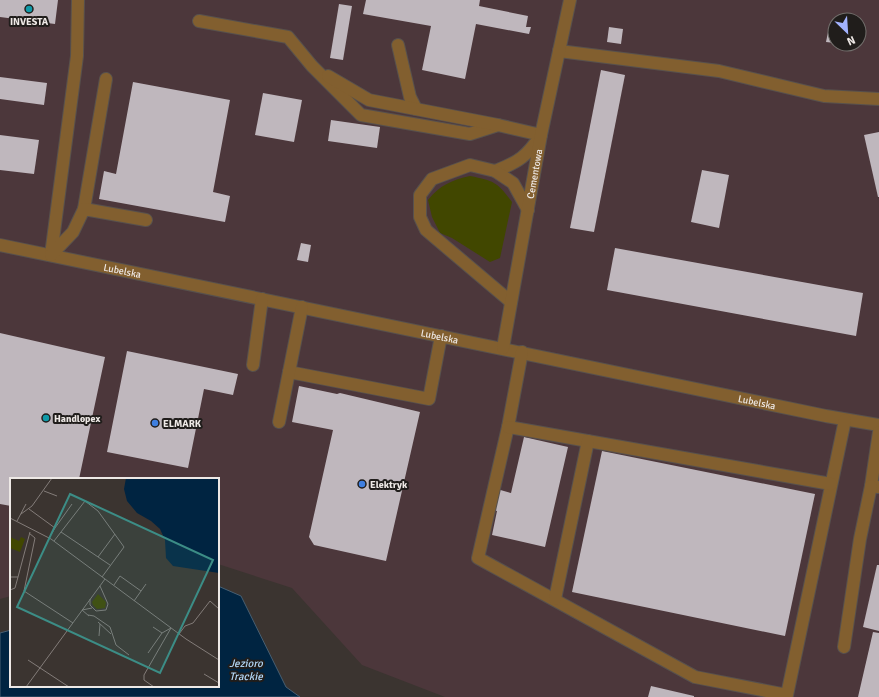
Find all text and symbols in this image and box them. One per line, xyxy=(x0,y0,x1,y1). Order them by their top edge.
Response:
marker: INVESTA xyxy=(24,4,34,14)
north arrow xyxy=(827,12,867,52)
place label: INVESTA xyxy=(10,16,49,28)
text: N xyxy=(845,33,857,48)
street label: Cementowa xyxy=(525,148,545,200)
street label: Lubelska xyxy=(102,262,142,281)
street label: Lubelska xyxy=(420,327,459,347)
street label: Lubelska xyxy=(737,393,777,412)
marker: Handlopex xyxy=(41,413,51,423)
place label: Handlopex xyxy=(54,413,100,425)
marker: ELMARK xyxy=(150,418,160,428)
place label: ELMARK xyxy=(163,418,202,430)
inset map xyxy=(10,478,219,687)
marker: Elektryk xyxy=(357,479,367,489)
place label: Elektryk xyxy=(370,479,408,491)
water label: Jezioro Trackie xyxy=(229,657,264,683)

